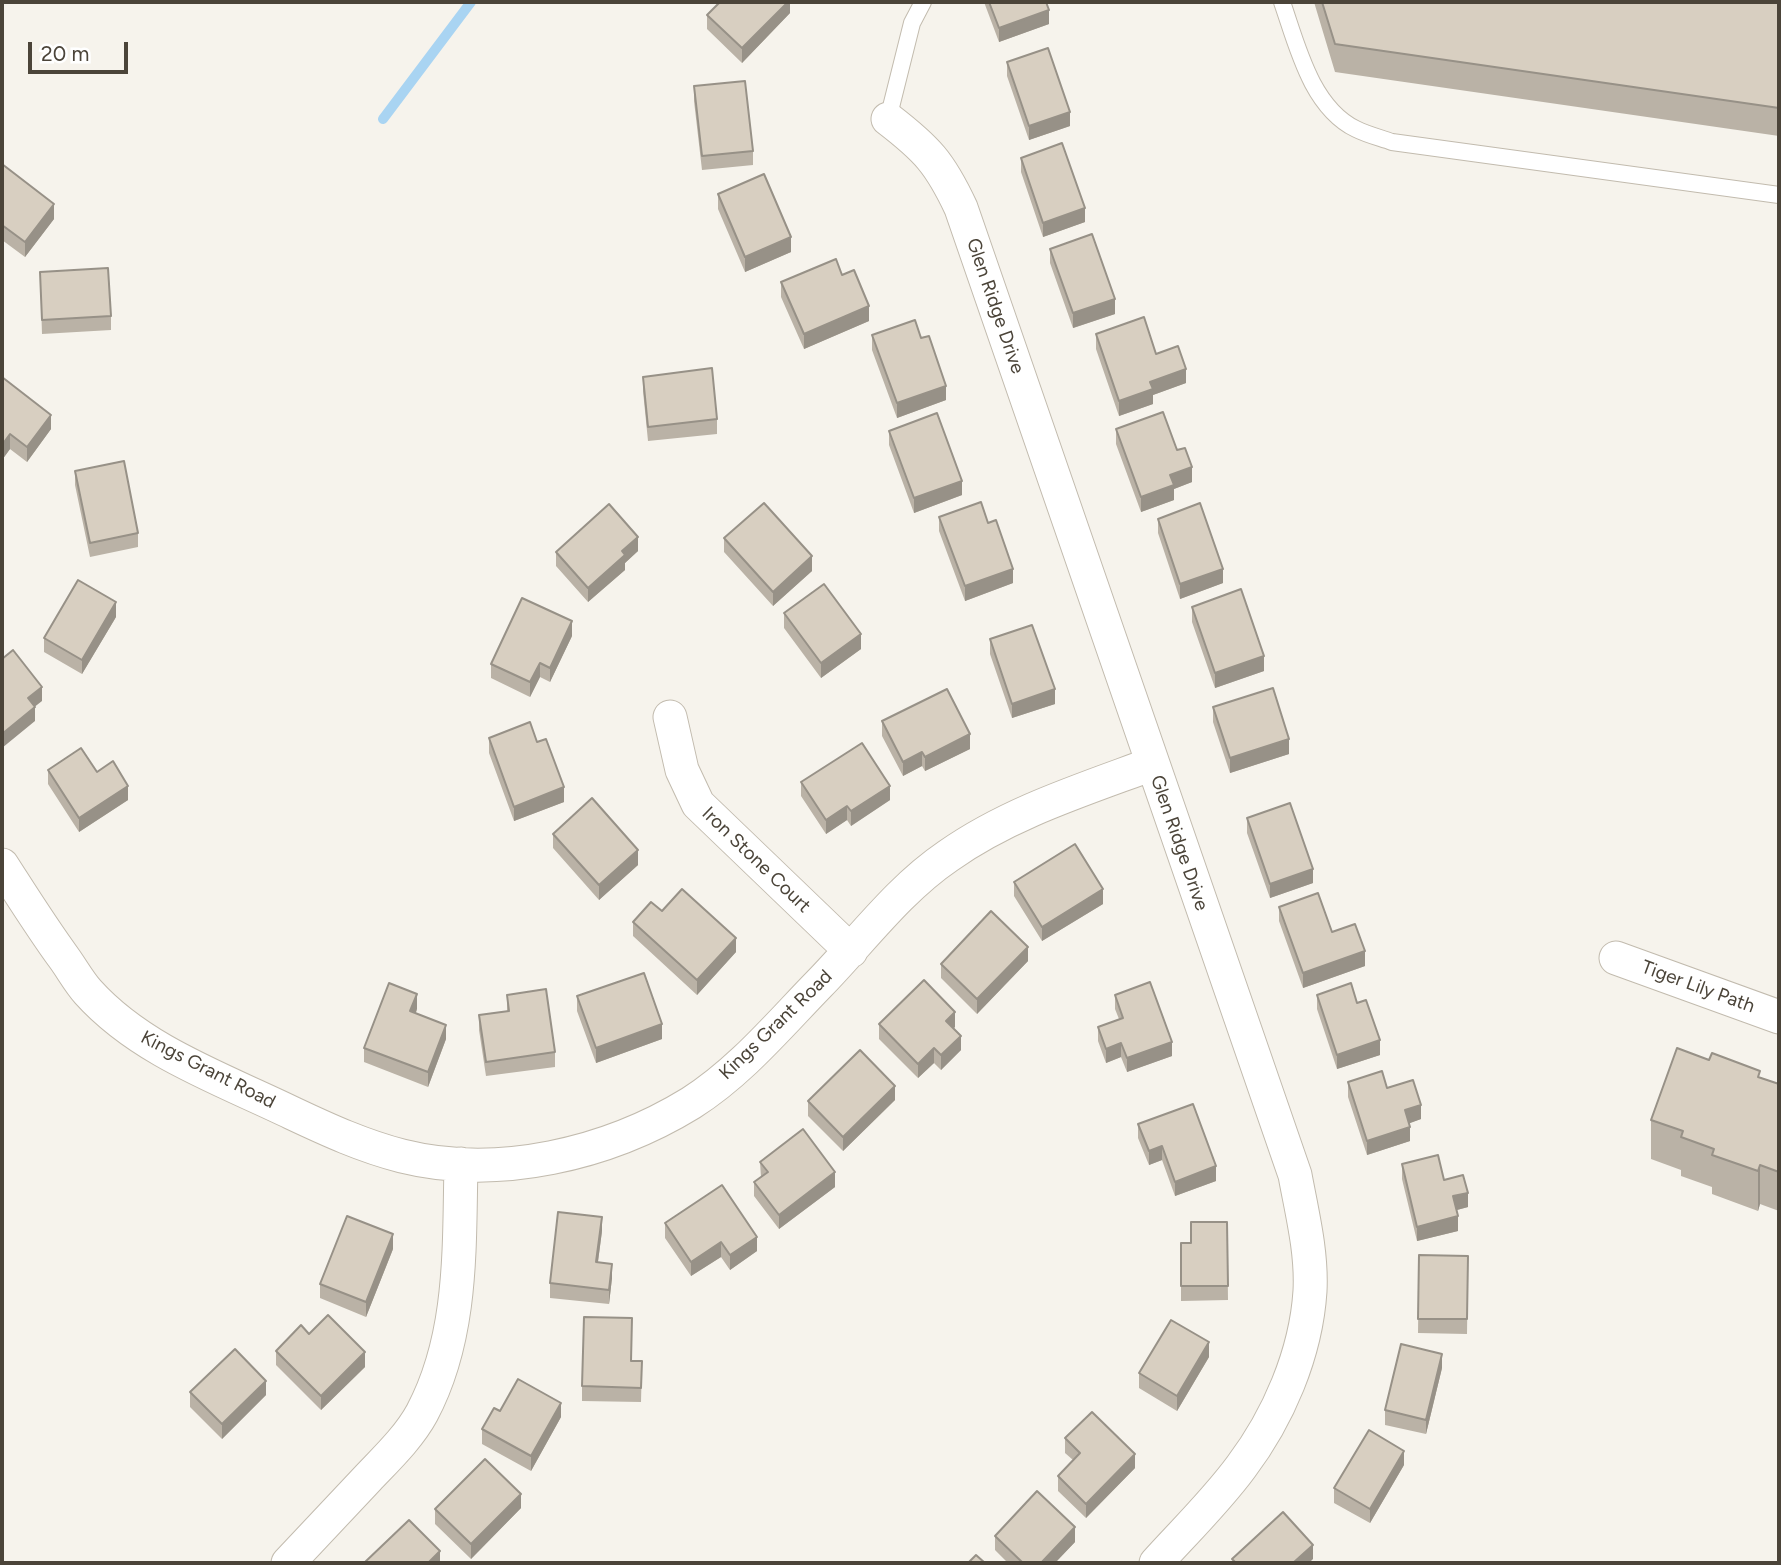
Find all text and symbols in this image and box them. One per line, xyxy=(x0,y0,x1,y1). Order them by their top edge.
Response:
scale bar xyxy=(32,28,131,72)
text: 20 m xyxy=(41,41,89,66)
street label: Glen Ridge Drive xyxy=(961,235,1029,377)
street label: Glen Ridge Drive xyxy=(1145,772,1213,914)
street label: Iron Stone Court xyxy=(697,802,815,918)
street label: Tiger Lily Path xyxy=(1638,956,1758,1018)
street label: Kings Grant Road xyxy=(715,965,837,1085)
street label: Kings Grant Road xyxy=(137,1026,279,1114)

